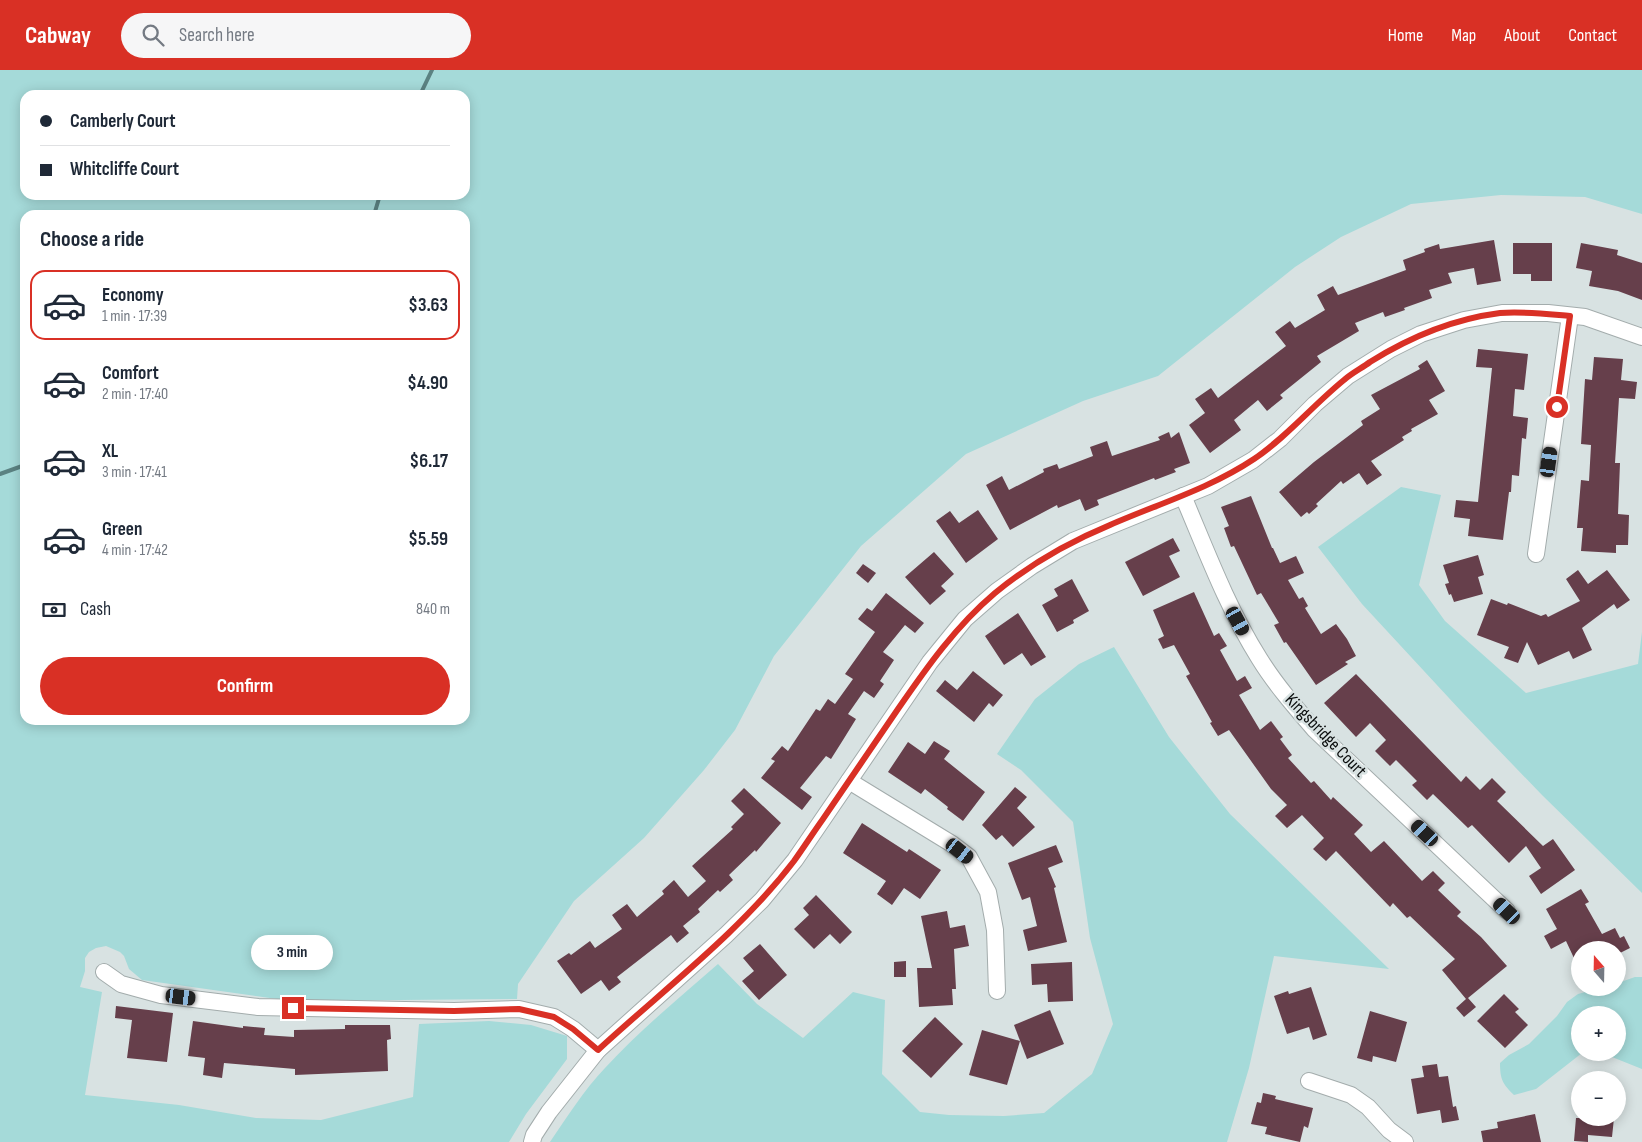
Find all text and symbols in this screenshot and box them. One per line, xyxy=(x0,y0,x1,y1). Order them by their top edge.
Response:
search box xyxy=(121,13,471,58)
text: Cabway xyxy=(25,21,91,50)
icon: search xyxy=(139,21,167,49)
text: Search here xyxy=(179,24,255,47)
text: Home xyxy=(1388,25,1423,46)
text: Map xyxy=(1451,25,1476,46)
text: About xyxy=(1504,25,1540,46)
text: Contact xyxy=(1568,25,1617,46)
text: Camberly Court xyxy=(70,110,176,133)
text: Whitcliffe Court xyxy=(70,158,179,181)
text: Choose a ride xyxy=(40,226,144,253)
icon: car xyxy=(42,283,87,328)
text: Economy xyxy=(102,284,164,307)
text: $3.63 xyxy=(408,294,448,317)
text: 1 min · 17:39 xyxy=(102,307,167,326)
icon: car xyxy=(42,361,87,406)
text: Comfort xyxy=(102,362,159,385)
text: $4.90 xyxy=(407,372,448,395)
text: 2 min · 17:40 xyxy=(102,385,168,404)
route start xyxy=(1546,396,1568,418)
icon: car xyxy=(42,439,87,484)
text: XL xyxy=(102,440,118,463)
car xyxy=(1539,446,1558,478)
text: $6.17 xyxy=(410,450,448,473)
text: 3 min · 17:41 xyxy=(102,463,167,482)
icon: car xyxy=(42,517,87,562)
text: Green xyxy=(102,518,142,541)
text: $5.59 xyxy=(408,528,448,551)
text: 4 min · 17:42 xyxy=(102,541,168,560)
icon: cash xyxy=(40,596,68,624)
text: Cash xyxy=(80,598,111,621)
text: 840 m xyxy=(416,600,450,619)
car xyxy=(1224,604,1251,638)
button: Confirm xyxy=(40,657,450,715)
street label: Kingsbridge Court xyxy=(1281,689,1371,782)
car xyxy=(1408,817,1441,849)
car xyxy=(943,836,976,866)
car xyxy=(1491,895,1523,927)
callout: 3 min xyxy=(252,936,334,970)
north arrow xyxy=(1571,941,1626,996)
map controls xyxy=(1571,941,1626,1126)
text: 3 min xyxy=(277,943,307,962)
car xyxy=(165,988,196,1006)
route end xyxy=(282,997,304,1019)
button: + xyxy=(1571,1006,1626,1061)
button: − xyxy=(1571,1071,1626,1126)

